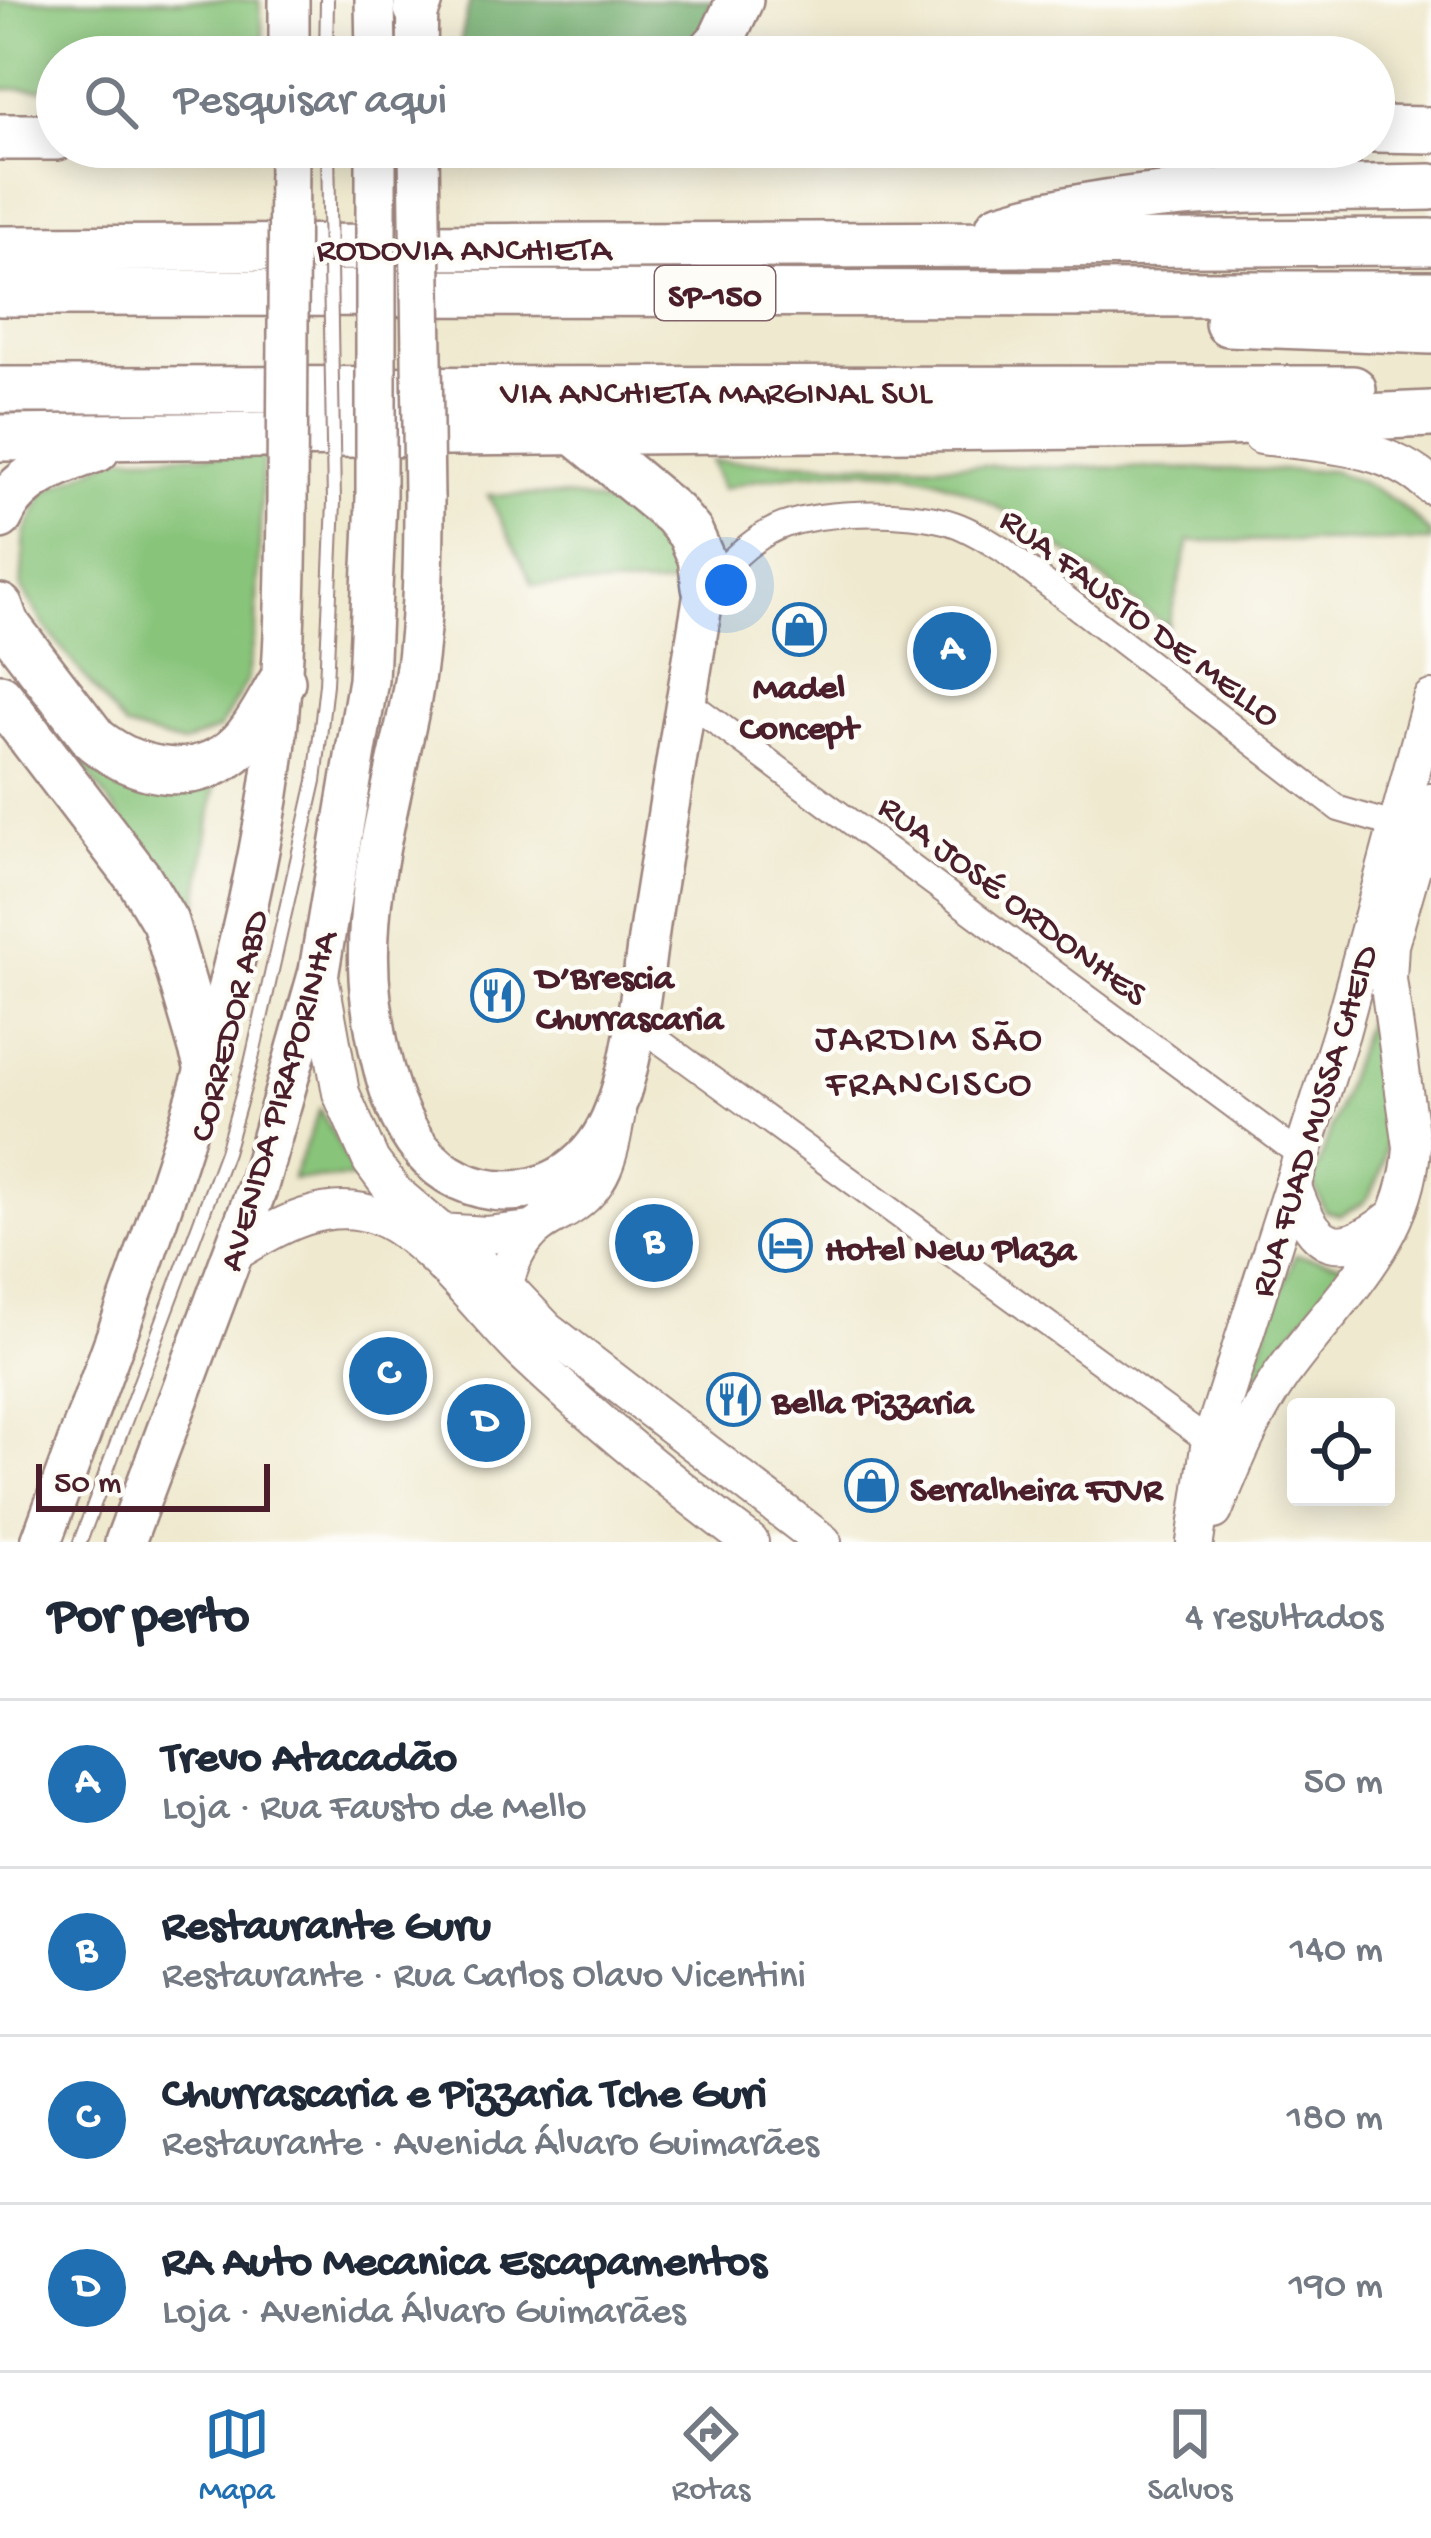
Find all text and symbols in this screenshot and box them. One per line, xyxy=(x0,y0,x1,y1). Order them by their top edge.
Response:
search box xyxy=(36,36,1395,168)
icon: search xyxy=(78,69,144,135)
text: Pesquisar aqui xyxy=(174,76,447,129)
street label: RODOVIA ANCHIETA xyxy=(316,231,613,274)
road number: SP-150 xyxy=(655,266,775,320)
street label: VIA ANCHIETA MARGINAL SUL xyxy=(499,374,934,417)
street label: RUA FAUSTO DE MELLO xyxy=(989,501,1287,740)
your location xyxy=(696,555,756,615)
shop icon: Madel Concept xyxy=(771,601,827,657)
pin: A xyxy=(913,606,991,696)
place label: Madel Concept xyxy=(740,669,862,753)
street label: RUA JOSÉ ORDONHES xyxy=(868,788,1155,1019)
street label: CORREDOR ABD xyxy=(183,906,282,1147)
street label: AVENIDA PIRAPORINHA xyxy=(212,925,351,1277)
street label: RUA FUAD MUSSA CHEID xyxy=(1243,940,1391,1303)
place label: D’Brescia Churrascaria xyxy=(533,959,725,1043)
restaurant icon: D’Brescia Churrascaria xyxy=(469,967,525,1023)
district label: JARDIM SÃO FRANCISCO xyxy=(815,1019,1045,1110)
pin: B xyxy=(615,1198,693,1288)
hotel icon: Hotel New Plaza xyxy=(758,1218,814,1274)
place label: Hotel New Plaza xyxy=(825,1231,1078,1274)
pin: C xyxy=(349,1331,427,1421)
restaurant icon: Bella Pizzaria xyxy=(705,1371,761,1427)
pin: D xyxy=(447,1378,525,1468)
place label: Bella Pizzaria xyxy=(771,1384,975,1427)
map controls xyxy=(1287,1398,1395,1506)
button: locate xyxy=(1287,1398,1395,1506)
scale bar xyxy=(36,1458,270,1511)
shop icon: Serralheira FJVR xyxy=(843,1458,899,1514)
text: 50 m xyxy=(54,1466,121,1504)
place label: Serralheira FJVR xyxy=(910,1471,1164,1514)
text: Por perto xyxy=(48,1590,250,1650)
text: 4 resultados xyxy=(1185,1597,1383,1643)
text: Trevo Atacadão xyxy=(162,1734,457,1787)
text: A xyxy=(75,1761,99,1807)
text: 50 m xyxy=(1303,1761,1383,1807)
text: Loja · Rua Fausto de Mello xyxy=(162,1787,586,1833)
text: Restaurante Guru xyxy=(162,1902,491,1955)
text: B xyxy=(77,1929,97,1975)
text: 140 m xyxy=(1290,1929,1383,1975)
text: Restaurante · Rua Carlos Olavo Vicentini xyxy=(162,1955,806,2001)
text: Churrascaria e Pizzaria Tche Guri xyxy=(162,2070,767,2123)
text: C xyxy=(76,2097,98,2143)
text: 180 m xyxy=(1287,2097,1383,2143)
text: Restaurante · Avenida Álvaro Guimarães xyxy=(162,2123,819,2169)
text: RA Auto Mecanica Escapamentos xyxy=(162,2238,766,2291)
text: D xyxy=(74,2265,100,2311)
text: 190 m xyxy=(1289,2265,1383,2311)
text: Loja · Avenida Álvaro Guimarães xyxy=(162,2291,686,2337)
tab: Mapa xyxy=(199,2401,274,2511)
tab: Rotas xyxy=(672,2401,750,2511)
tab: Salvos xyxy=(1148,2401,1232,2511)

